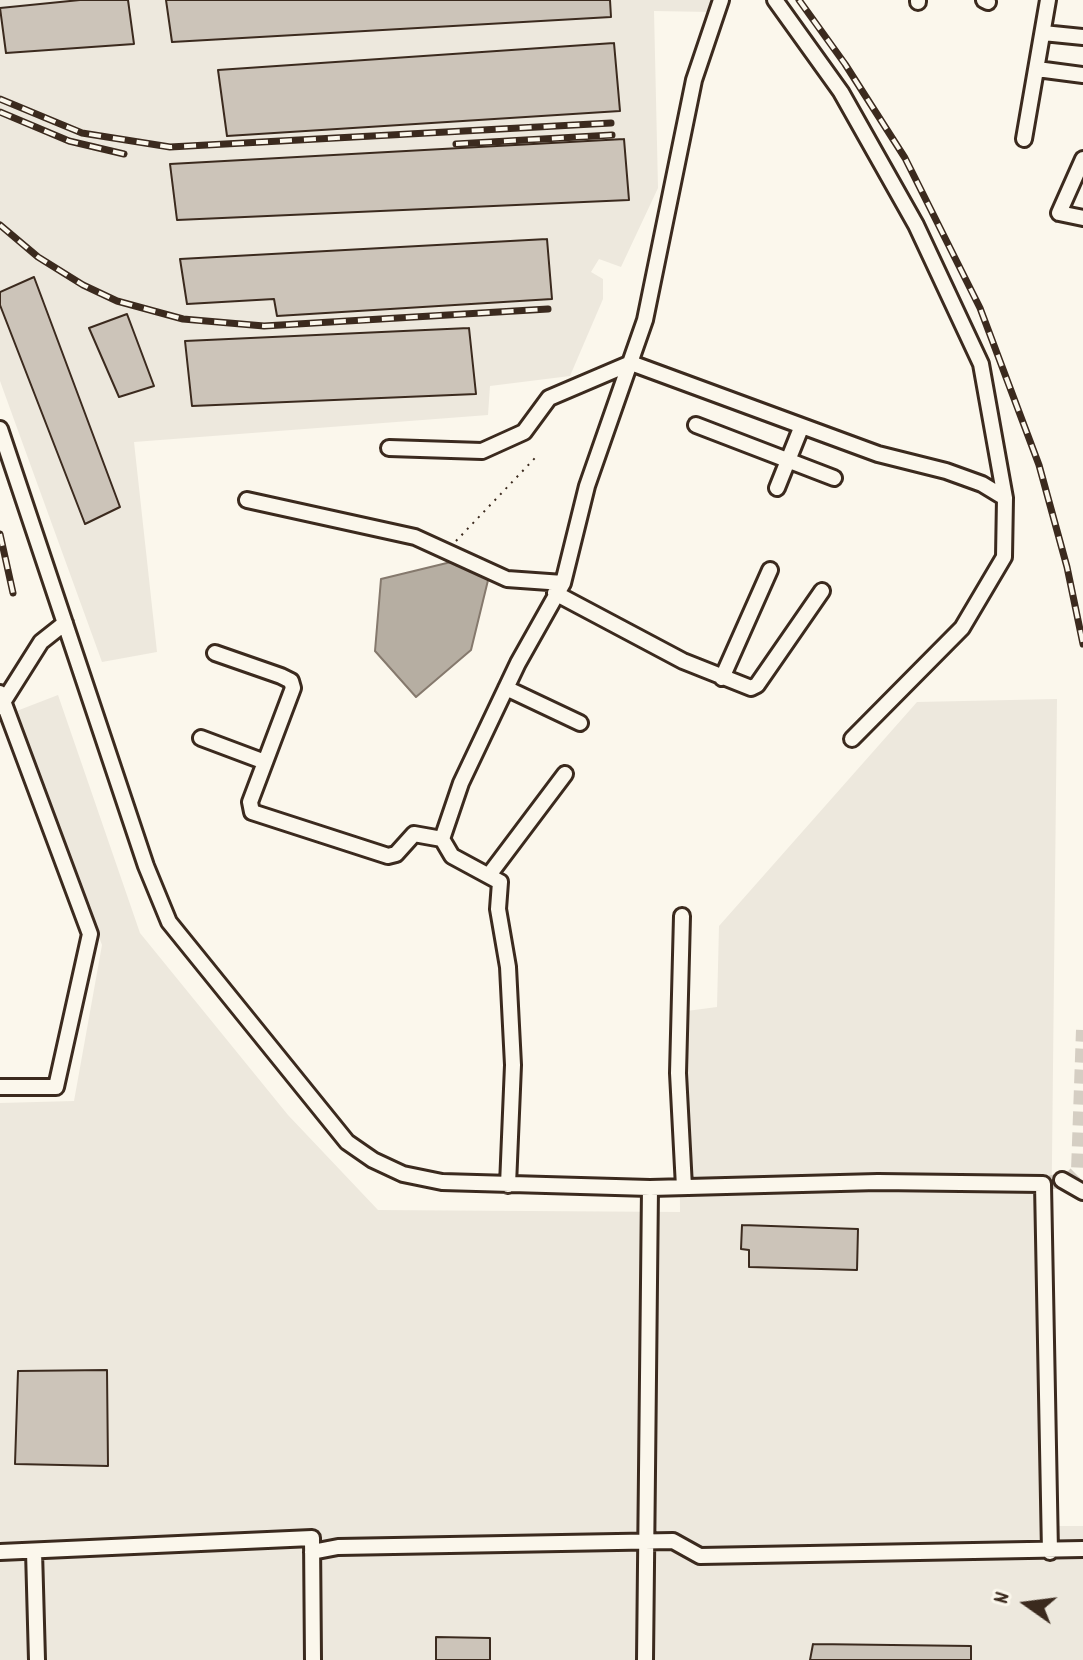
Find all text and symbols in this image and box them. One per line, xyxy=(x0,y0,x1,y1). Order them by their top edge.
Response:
north arrow xyxy=(987,1564,1067,1644)
text: N xyxy=(987,1589,1020,1607)

